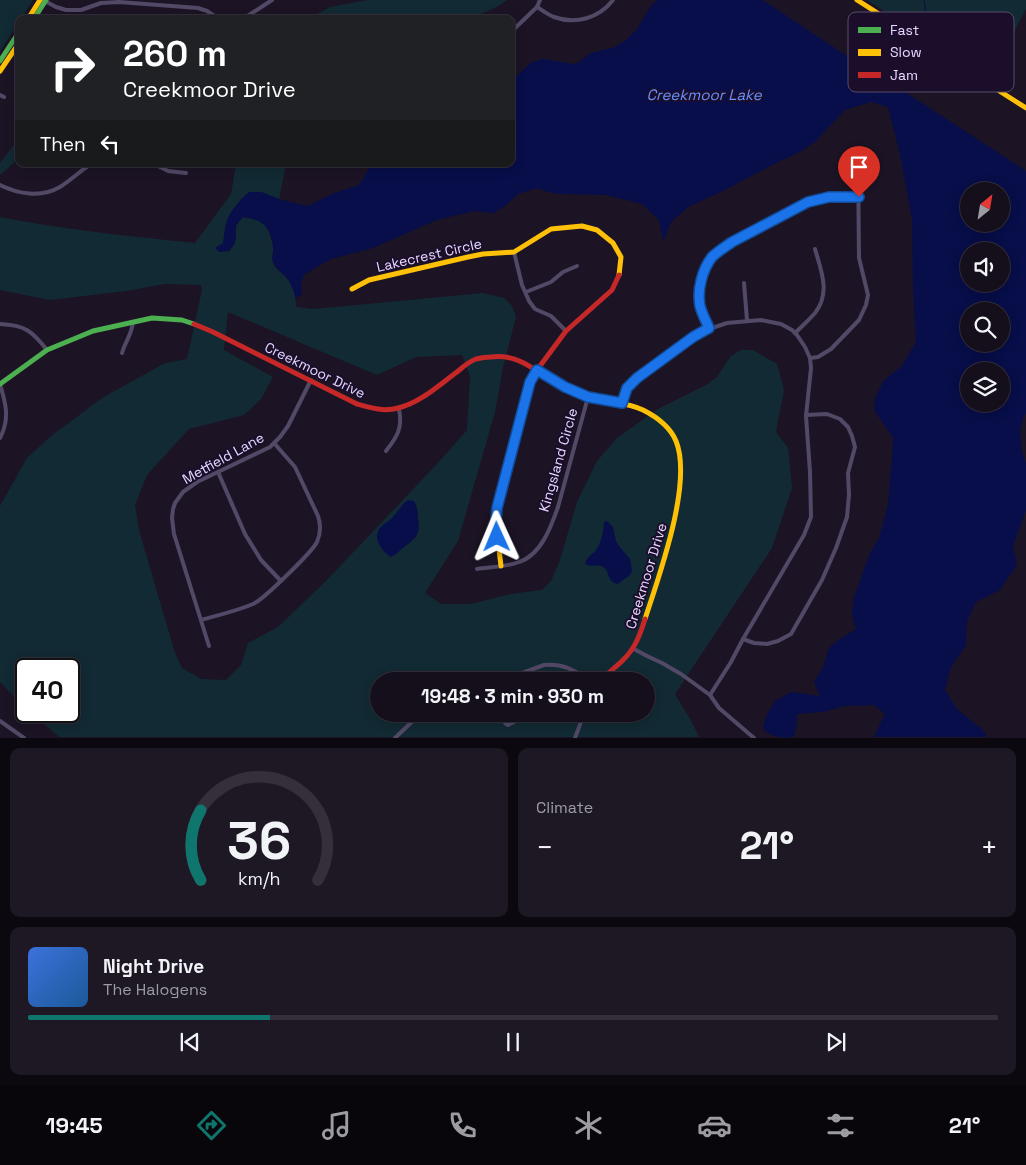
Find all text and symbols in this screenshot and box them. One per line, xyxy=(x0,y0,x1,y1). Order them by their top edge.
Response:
legend xyxy=(848,12,1014,92)
text: Fast xyxy=(890,21,919,39)
text: 260 m xyxy=(123,32,227,76)
icon: right xyxy=(40,35,105,100)
text: Slow xyxy=(890,43,922,61)
text: Jam xyxy=(890,66,918,84)
text: Creekmoor Drive xyxy=(123,75,296,103)
water label: Creekmoor Lake xyxy=(646,85,763,104)
icon: left xyxy=(96,130,124,158)
text: Then xyxy=(40,132,86,157)
pin xyxy=(838,146,880,197)
icon: arrive xyxy=(845,153,873,181)
north arrow xyxy=(960,182,1010,232)
map controls xyxy=(960,182,1010,412)
street label: Lakecrest Circle xyxy=(375,234,483,276)
button: sound xyxy=(960,242,1010,292)
button: search xyxy=(960,302,1010,352)
street label: Creekmoor Drive xyxy=(262,338,368,402)
button: layers xyxy=(960,362,1010,412)
street label: Kingsland Circle xyxy=(535,406,581,514)
street label: Metfield Lane xyxy=(179,428,267,488)
position arrow xyxy=(470,510,522,562)
street label: Creekmoor Drive xyxy=(621,521,671,631)
speed limit sign: 40 xyxy=(15,658,80,723)
text: 19:48 · 3 min · 930 m xyxy=(421,684,604,709)
text: Climate xyxy=(536,797,593,818)
text: 36 xyxy=(227,808,291,874)
text: 21° xyxy=(740,822,794,870)
text: − xyxy=(536,829,553,865)
text: + xyxy=(981,829,998,865)
text: km/h xyxy=(238,867,280,890)
text: Night Drive xyxy=(103,954,204,979)
text: The Halogens xyxy=(103,979,207,1000)
icon: previous xyxy=(176,1028,204,1056)
icon: pause xyxy=(499,1028,527,1056)
icon: next xyxy=(822,1028,850,1056)
icon: directions xyxy=(194,1108,229,1143)
icon: music xyxy=(319,1108,354,1143)
icon: phone xyxy=(445,1108,480,1143)
icon: climate xyxy=(571,1108,606,1143)
icon: car xyxy=(697,1108,732,1143)
icon: filters xyxy=(823,1108,858,1143)
text: 19:45 xyxy=(45,1111,103,1139)
text: 21° xyxy=(949,1111,981,1139)

